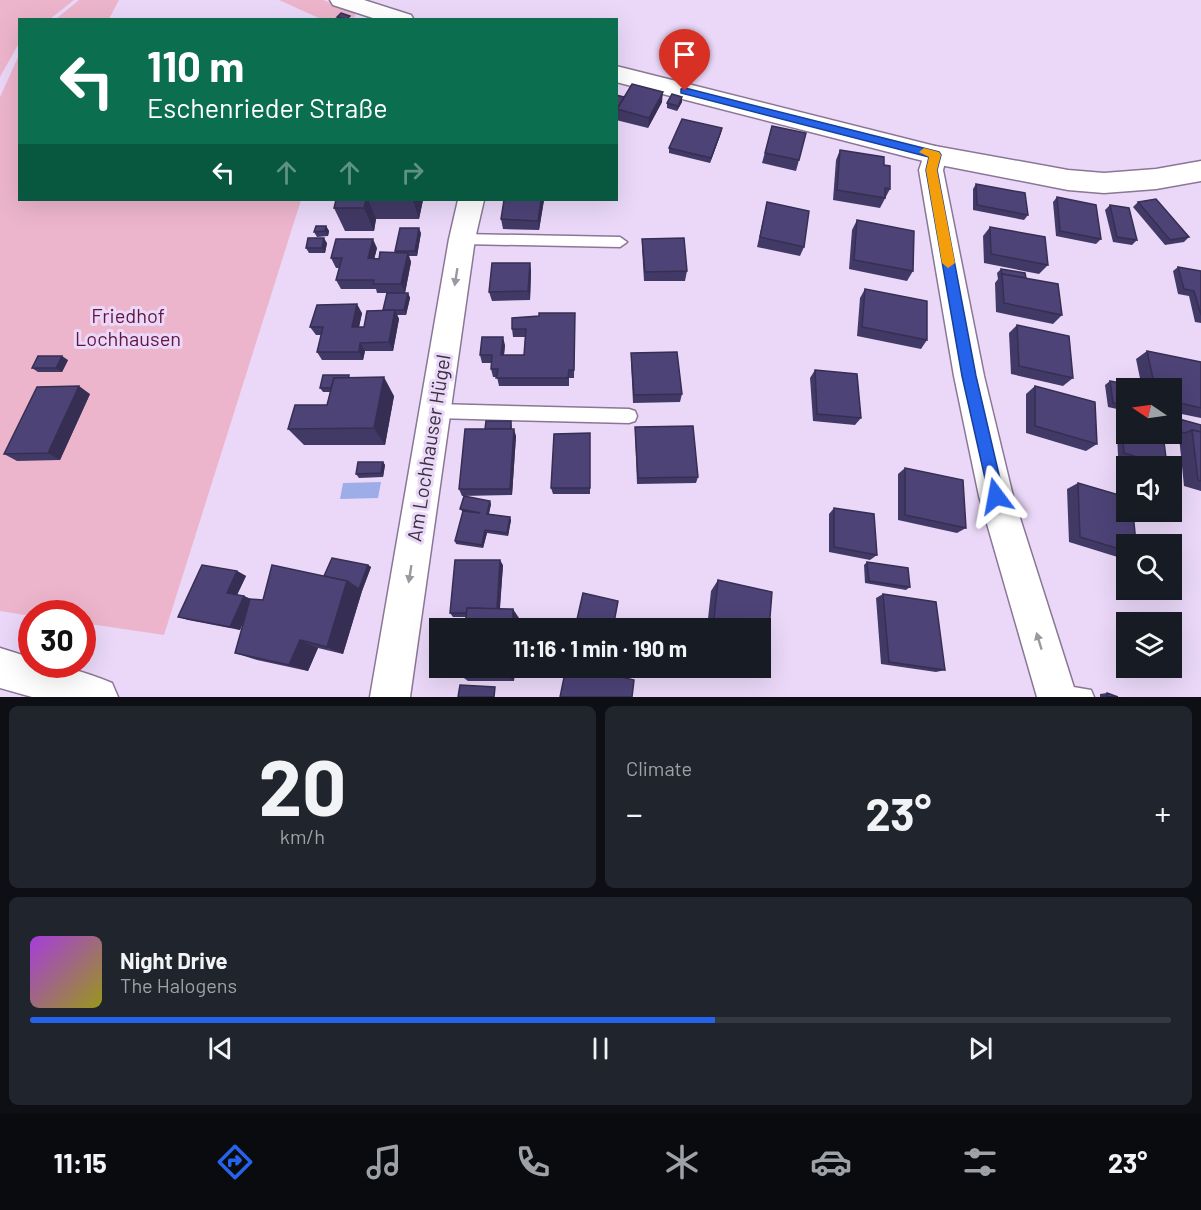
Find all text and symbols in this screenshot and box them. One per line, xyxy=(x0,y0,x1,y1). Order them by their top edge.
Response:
pin xyxy=(659,29,710,91)
icon: arrive xyxy=(668,38,701,71)
text: 110 m xyxy=(147,40,244,90)
icon: left xyxy=(48,42,126,120)
text: Eschenrieder Straße xyxy=(147,91,388,123)
icon: left xyxy=(207,156,240,189)
icon: ahead xyxy=(270,156,303,189)
icon: ahead xyxy=(333,156,366,189)
icon: right xyxy=(396,156,429,189)
one-way arrow xyxy=(451,268,460,287)
park label: Friedhof Lochhausen xyxy=(75,303,181,350)
street label: Am Lochhauser Hügel xyxy=(401,353,455,543)
north arrow xyxy=(1116,378,1182,444)
map controls xyxy=(1116,378,1182,678)
button: sound xyxy=(1116,456,1182,522)
position arrow xyxy=(964,464,1028,528)
button: search xyxy=(1116,534,1182,600)
one-way arrow xyxy=(405,564,414,583)
speed limit sign: 30 xyxy=(18,600,96,678)
button: layers xyxy=(1116,612,1182,678)
one-way arrow xyxy=(1034,632,1043,650)
text: 11:16 · 1 min · 190 m xyxy=(513,635,687,661)
text: 20 xyxy=(258,738,347,832)
text: Climate xyxy=(626,756,692,780)
text: 23° xyxy=(866,786,931,840)
text: − xyxy=(626,793,643,833)
text: + xyxy=(1154,793,1171,833)
text: km/h xyxy=(280,824,325,848)
text: Night Drive xyxy=(120,947,228,973)
text: The Halogens xyxy=(120,973,237,997)
icon: previous xyxy=(204,1032,237,1065)
icon: pause xyxy=(584,1032,617,1065)
icon: next xyxy=(964,1032,997,1065)
icon: directions xyxy=(214,1141,256,1183)
icon: music xyxy=(363,1141,405,1183)
icon: phone xyxy=(512,1141,554,1183)
icon: climate xyxy=(661,1141,703,1183)
icon: car xyxy=(810,1141,852,1183)
icon: filters xyxy=(959,1141,1001,1183)
text: 11:15 xyxy=(54,1146,107,1178)
text: 23° xyxy=(1108,1146,1147,1178)

